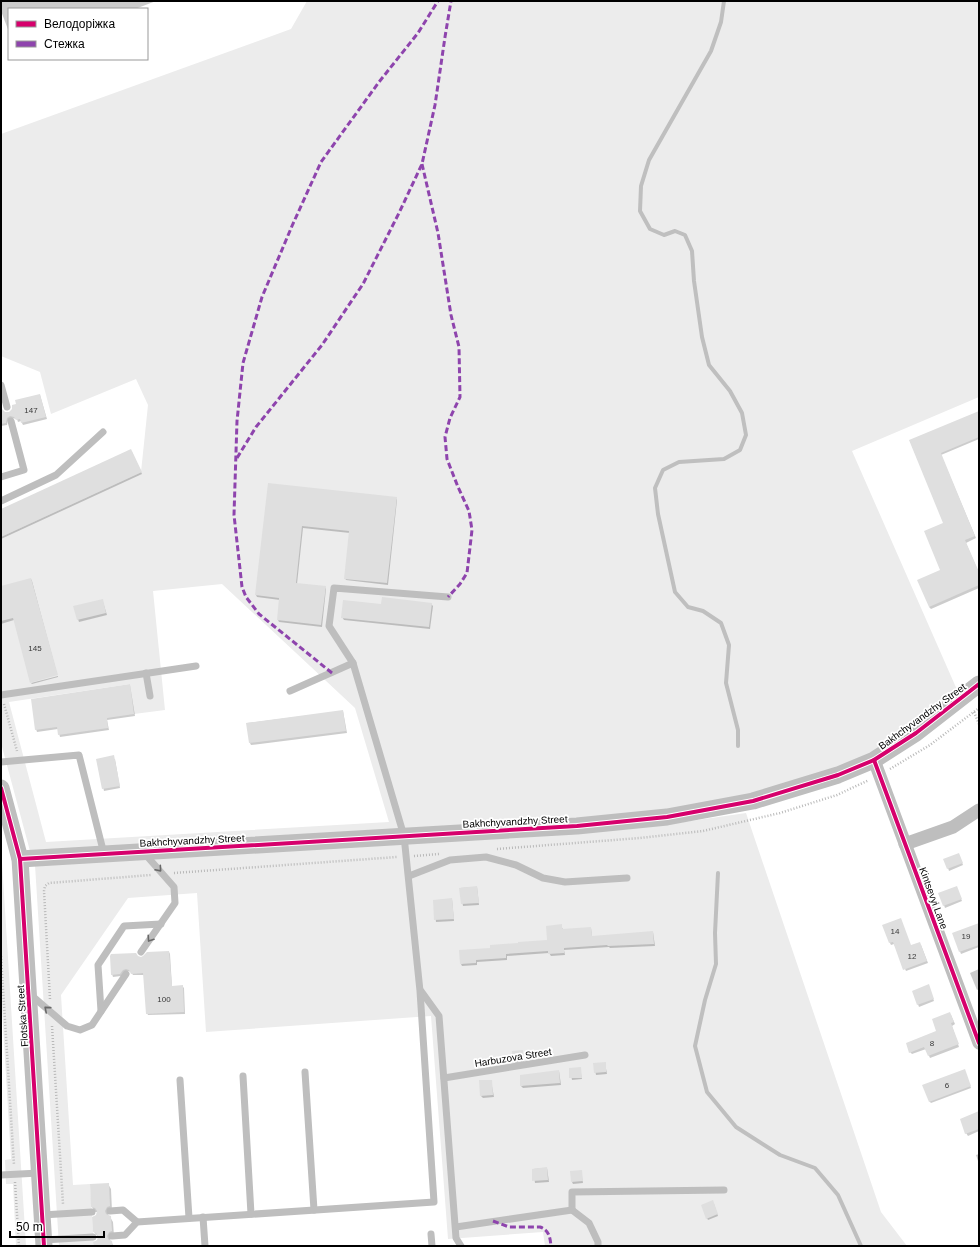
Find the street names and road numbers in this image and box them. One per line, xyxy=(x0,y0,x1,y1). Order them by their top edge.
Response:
street label: Bakhchyvandzhy Street xyxy=(877,681,968,752)
street label: Bakhchyvandzhy Street xyxy=(462,813,568,830)
street label: Bakhchyvandzhy Street xyxy=(139,832,245,849)
street label: Kintsevyi Lane xyxy=(917,866,950,931)
street label: Flotska Street xyxy=(15,985,30,1047)
street label: Harbuzova Street xyxy=(474,1046,553,1069)

